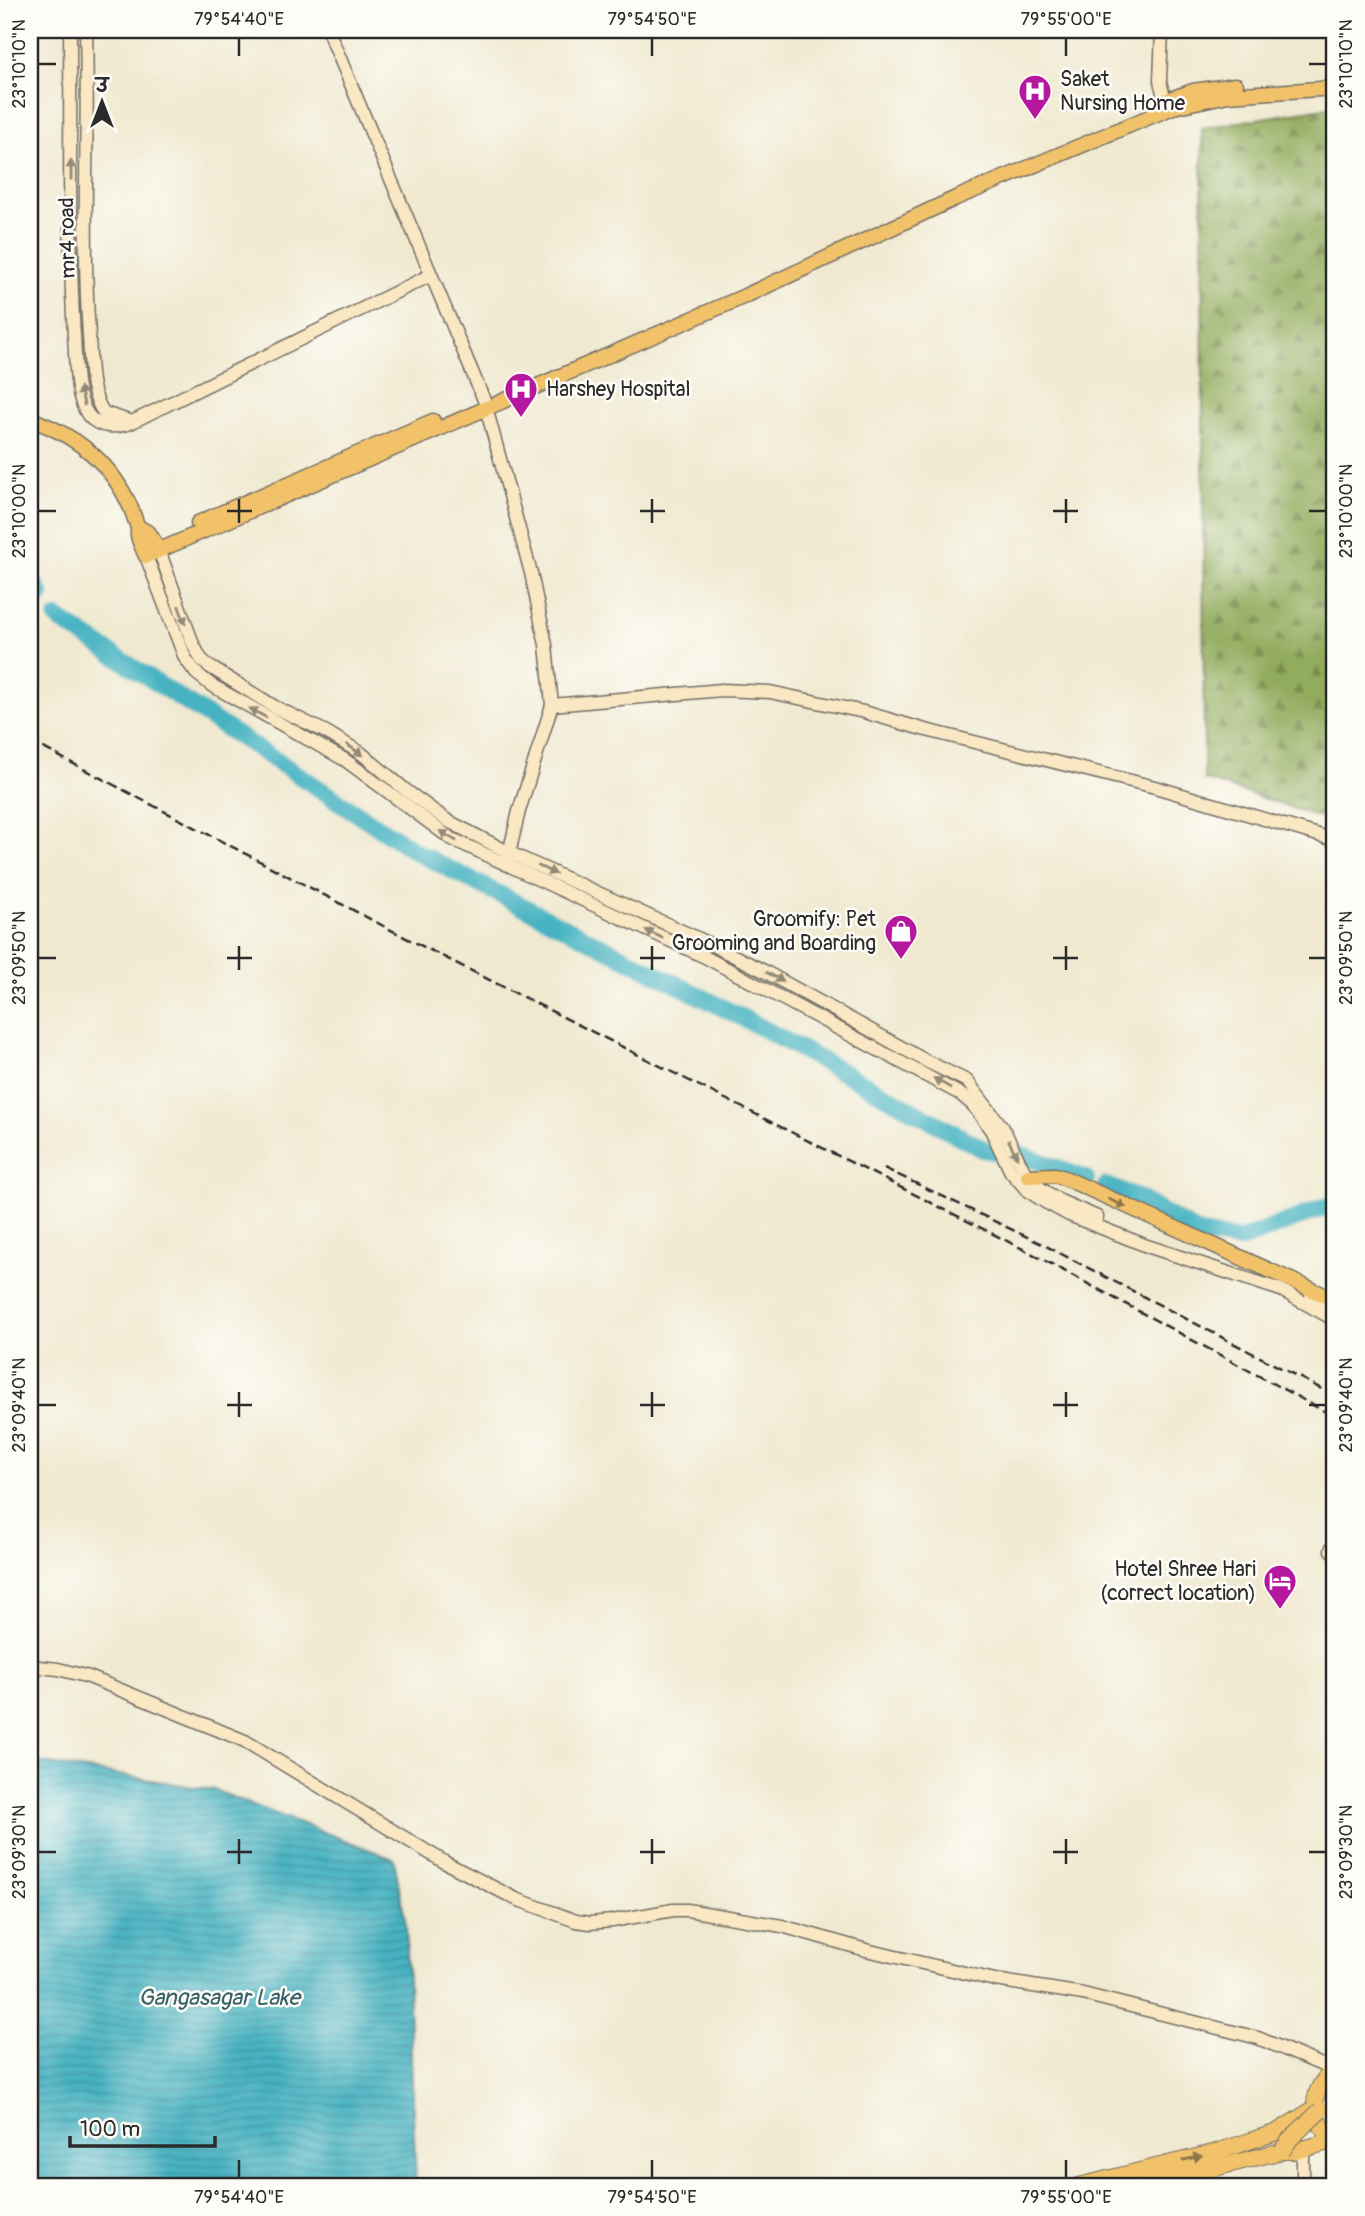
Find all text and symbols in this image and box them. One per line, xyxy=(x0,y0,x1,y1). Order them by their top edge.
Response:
text: 79°54'40"E xyxy=(194,8,284,31)
text: 79°54'50"E xyxy=(607,8,697,31)
text: 79°55'00"E xyxy=(1020,8,1112,31)
text: 23°10'10"N xyxy=(8,19,31,109)
text: 23°10'10"N xyxy=(1335,19,1358,109)
north arrow xyxy=(66,66,136,136)
place label: Saket Nursing Home xyxy=(1060,66,1186,117)
hospital icon: Saket Nursing Home xyxy=(1016,72,1054,121)
text: उ xyxy=(94,74,111,98)
one-way arrow xyxy=(65,158,77,180)
street label: mr4 road xyxy=(53,197,82,279)
hospital icon: Harshey Hospital xyxy=(502,370,540,419)
place label: Harshey Hospital xyxy=(546,376,691,403)
one-way arrow xyxy=(76,385,87,407)
text: 23°10'00"N xyxy=(8,464,31,558)
text: 23°10'00"N xyxy=(1335,464,1358,558)
one-way arrow xyxy=(177,604,188,625)
one-way arrow xyxy=(248,707,268,719)
one-way arrow xyxy=(345,743,364,756)
one-way arrow xyxy=(439,830,458,842)
one-way arrow xyxy=(537,864,557,876)
place label: Groomify: Pet Grooming and Boarding xyxy=(672,906,877,957)
text: 23°09'50"N xyxy=(8,911,31,1005)
text: 23°09'50"N xyxy=(1335,911,1358,1005)
shop icon: Groomify: Pet Grooming and Boarding xyxy=(882,912,920,961)
one-way arrow xyxy=(644,928,664,939)
one-way arrow xyxy=(765,971,784,983)
one-way arrow xyxy=(933,1077,952,1090)
one-way arrow xyxy=(1008,1139,1019,1159)
one-way arrow xyxy=(1107,1198,1128,1209)
text: 23°09'40"N xyxy=(8,1358,31,1452)
text: 23°09'40"N xyxy=(1335,1358,1358,1452)
place label: Hotel Shree Hari (correct location) xyxy=(1100,1556,1256,1607)
hotel icon: Hotel Shree Hari (correct location) xyxy=(1261,1562,1299,1611)
text: 23°09'30"N xyxy=(8,1805,31,1899)
text: 23°09'30"N xyxy=(1335,1805,1358,1899)
water label: Gangasagar Lake xyxy=(138,1983,302,2012)
scale bar xyxy=(70,2104,215,2148)
text: 100 m xyxy=(80,2116,140,2143)
one-way arrow xyxy=(1182,2152,1204,2163)
text: 79°54'40"E xyxy=(194,2186,284,2209)
text: 79°54'50"E xyxy=(607,2186,697,2209)
text: 79°55'00"E xyxy=(1020,2186,1112,2209)

